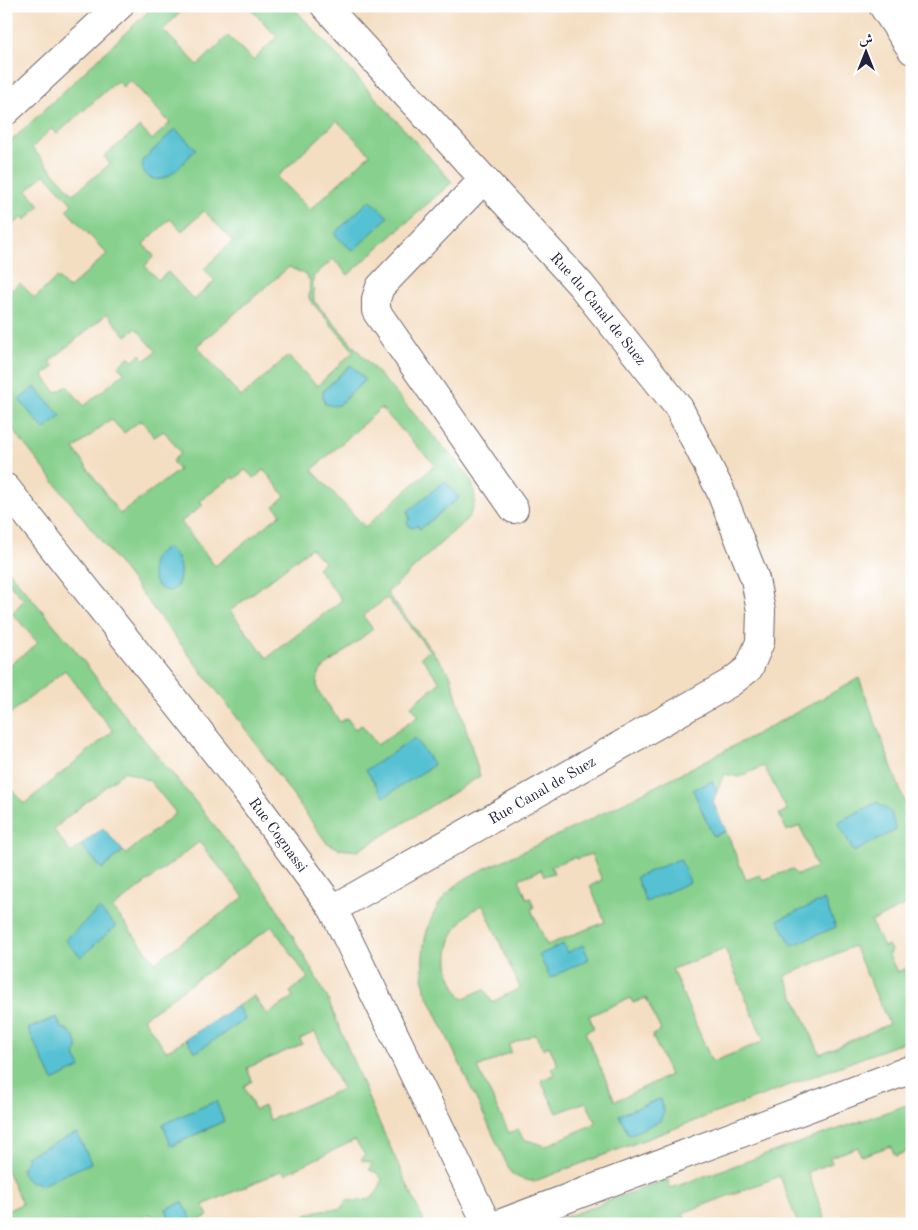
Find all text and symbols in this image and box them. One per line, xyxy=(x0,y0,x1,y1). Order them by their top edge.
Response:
north arrow xyxy=(840,28,890,78)
text: ش xyxy=(859,33,873,47)
street label: Rue du Canal de Suez xyxy=(547,251,648,369)
street label: Rue Canal de Suez xyxy=(487,755,599,828)
street label: Rue Cognassi xyxy=(245,796,309,876)

